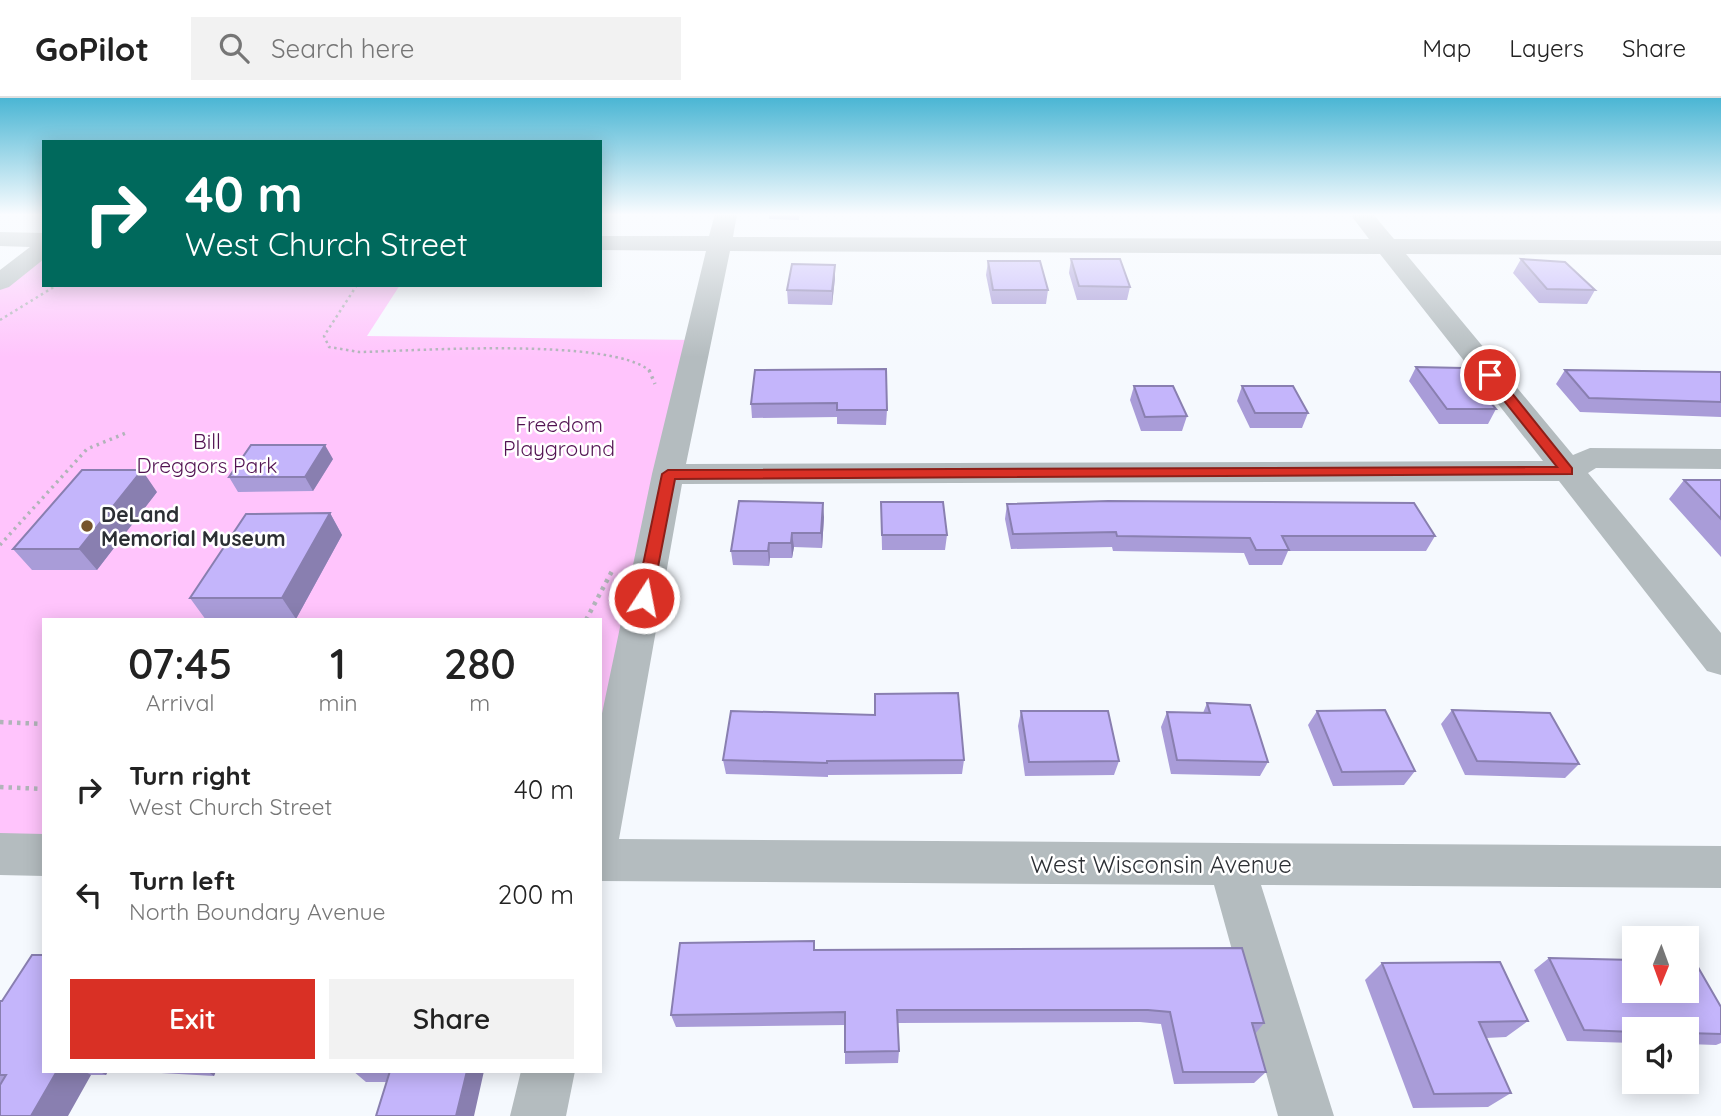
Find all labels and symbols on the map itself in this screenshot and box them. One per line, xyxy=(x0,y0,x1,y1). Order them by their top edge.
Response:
pin xyxy=(1460,345,1520,405)
park label: Freedom Playground xyxy=(503,411,615,461)
park label: Bill Dreggors Park xyxy=(136,428,278,478)
place label: DeLand Memorial Museum xyxy=(101,501,286,551)
marker: DeLand Memorial Museum xyxy=(79,518,95,534)
position arrow xyxy=(607,561,681,635)
street label: West Wisconsin Avenue xyxy=(1030,849,1292,879)
north arrow xyxy=(1622,926,1699,1003)

